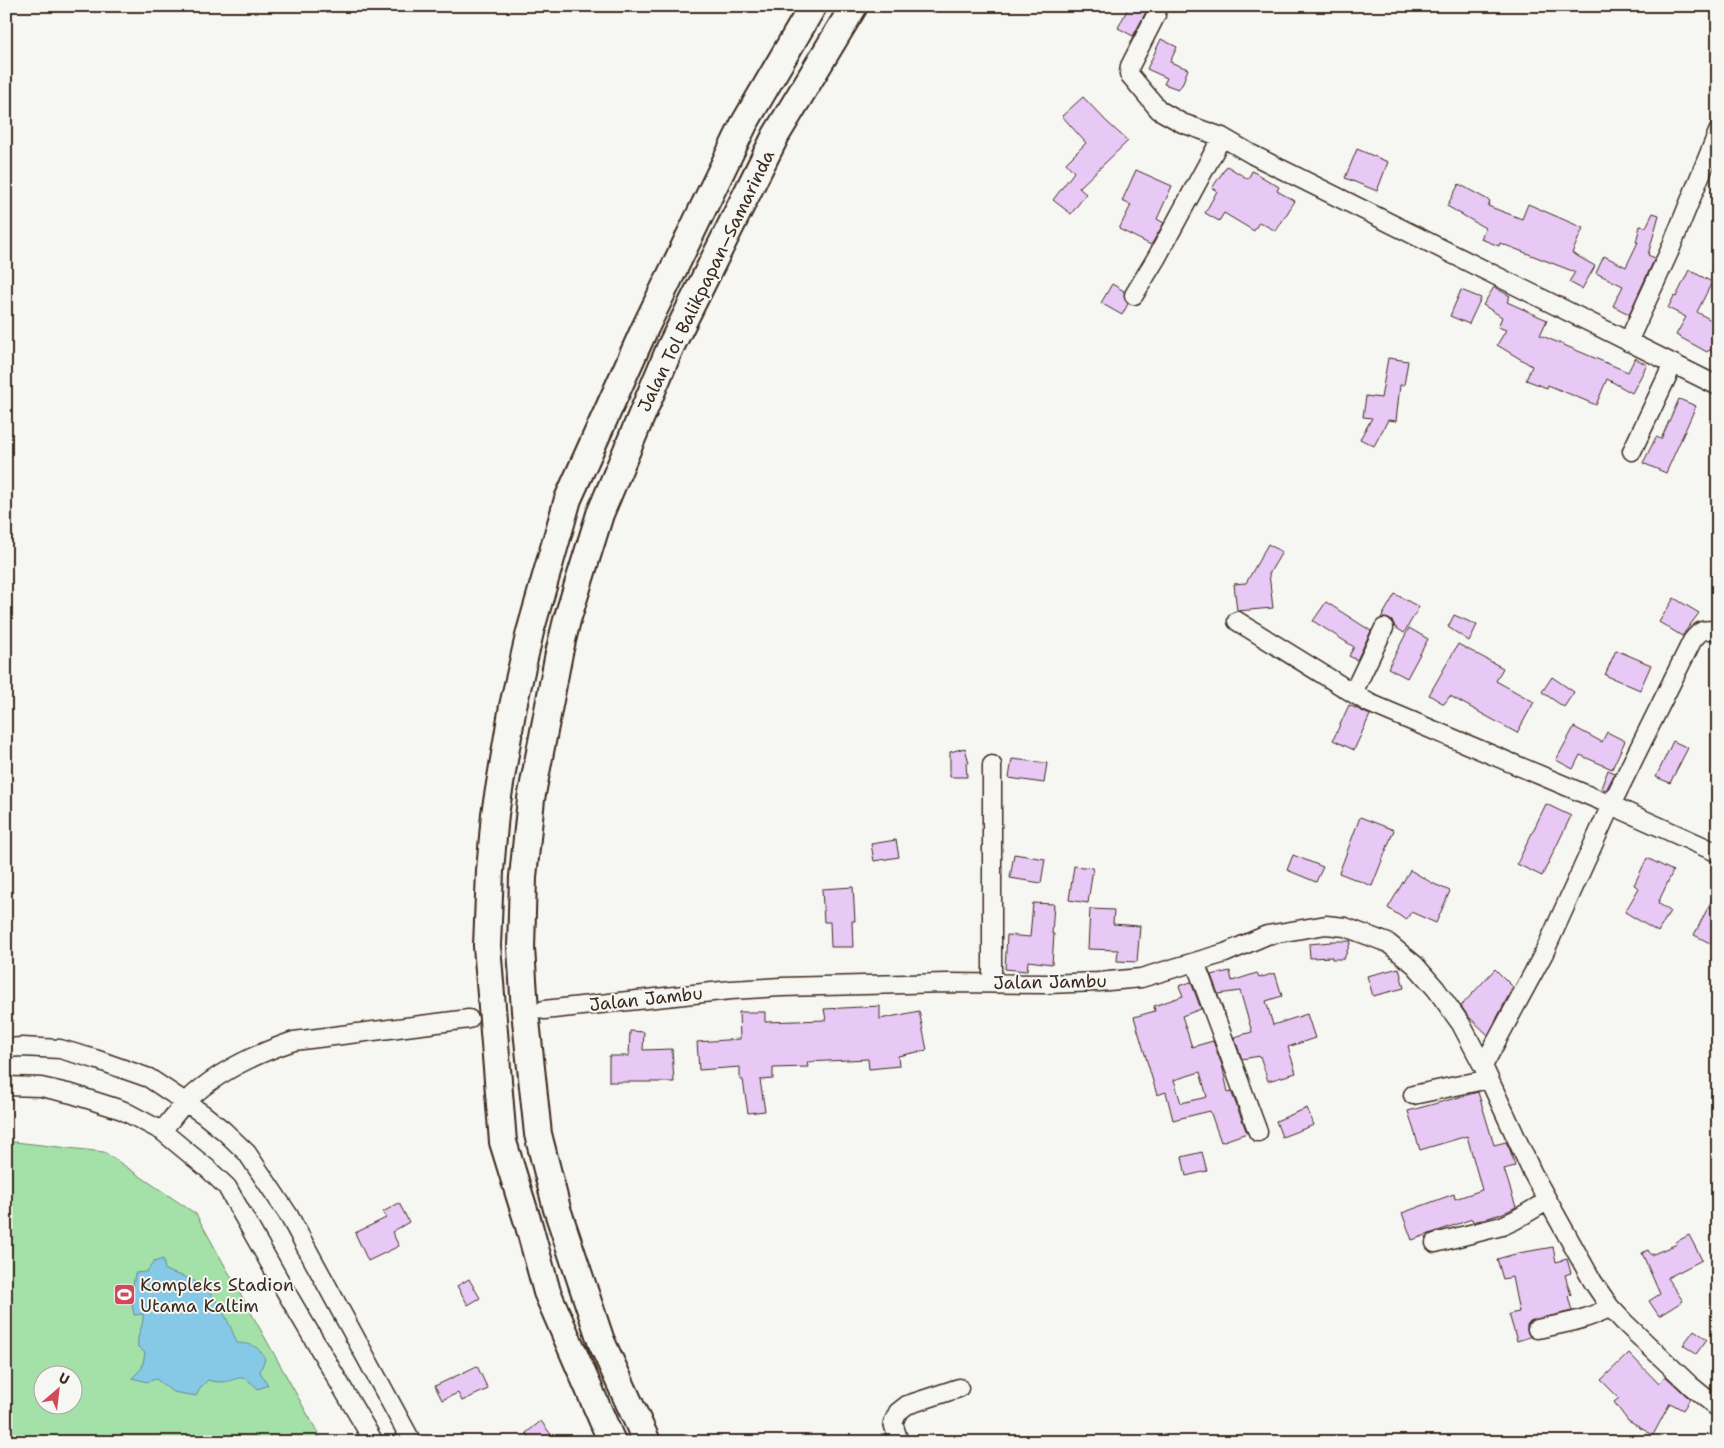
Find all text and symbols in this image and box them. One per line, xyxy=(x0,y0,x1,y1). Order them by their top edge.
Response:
street label: Jalan Tol Balikpapan–Samarinda xyxy=(632,146,780,416)
street label: Jalan Jambu xyxy=(993,969,1107,995)
street label: Jalan Jambu xyxy=(588,981,704,1017)
place label: Kompleks Stadion Utama Kaltim xyxy=(140,1273,294,1318)
sports icon: Kompleks Stadion Utama Kaltim xyxy=(112,1283,136,1307)
north arrow xyxy=(32,1366,82,1416)
text: U xyxy=(56,1368,73,1389)

